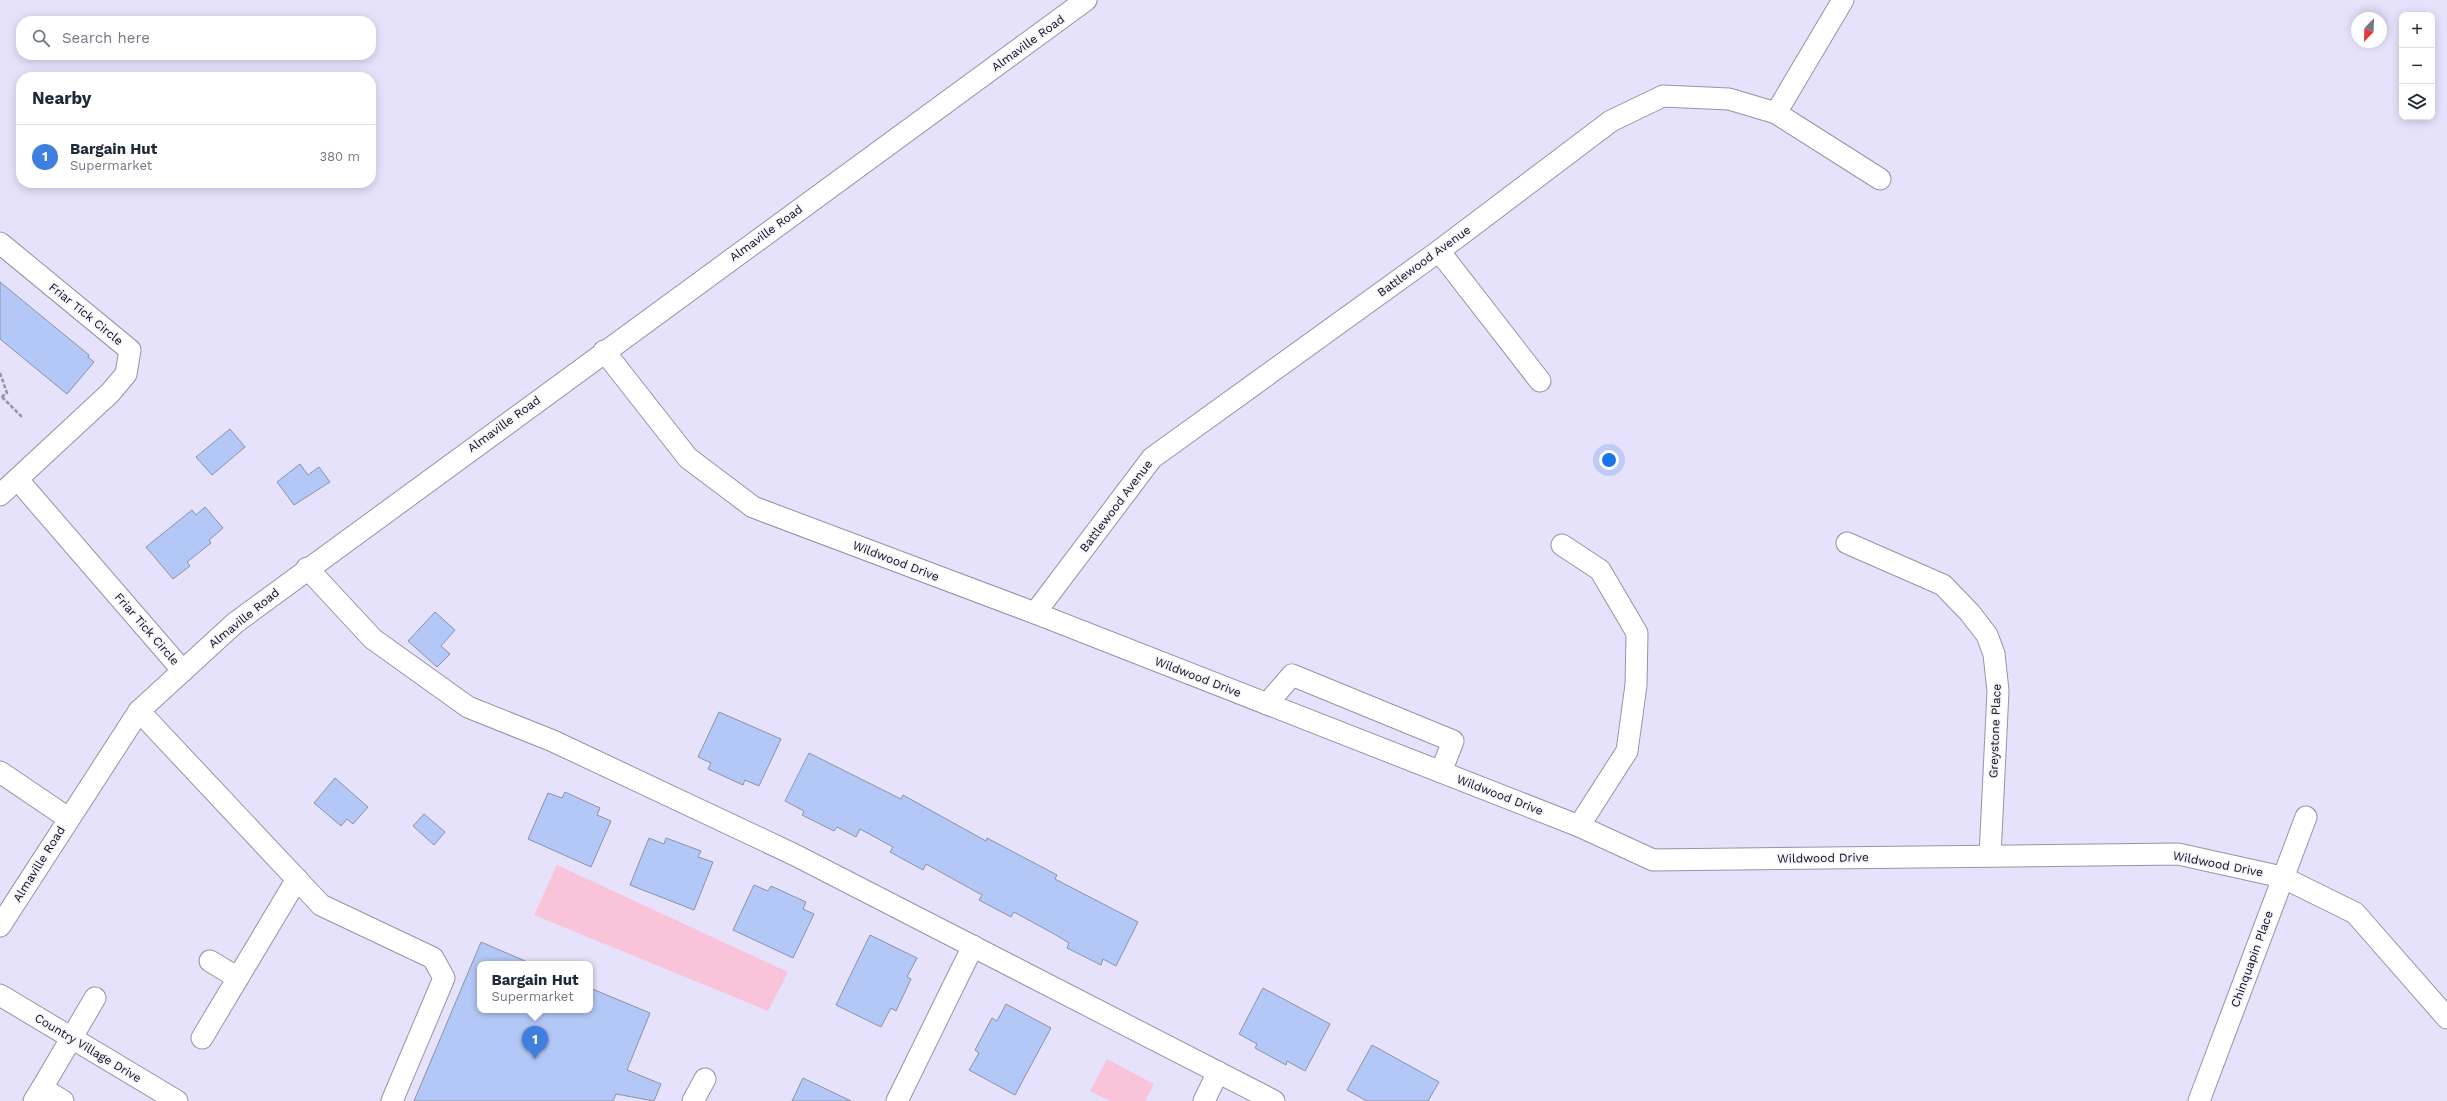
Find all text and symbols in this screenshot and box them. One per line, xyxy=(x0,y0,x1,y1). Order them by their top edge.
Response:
street label: Almaville Road xyxy=(989,12,1067,74)
north arrow xyxy=(2351,12,2387,48)
map controls xyxy=(2399,12,2435,120)
button: + xyxy=(2399,12,2435,48)
search box xyxy=(16,16,376,60)
icon: search xyxy=(30,27,52,49)
text: Search here xyxy=(62,29,150,47)
button: − xyxy=(2399,48,2435,84)
button: layers xyxy=(2399,84,2435,120)
text: Nearby xyxy=(32,88,91,108)
text: Bargain Hut xyxy=(70,140,157,158)
text: 1 xyxy=(42,149,48,164)
text: 380 m xyxy=(320,149,360,164)
text: Supermarket xyxy=(70,158,152,173)
street label: Almaville Road xyxy=(727,202,805,264)
street label: Battlewood Avenue xyxy=(1375,222,1473,300)
street label: Friar Tick Circle xyxy=(46,280,126,348)
street label: Almaville Road xyxy=(465,393,543,455)
your location xyxy=(1599,450,1619,470)
street label: Battlewood Avenue xyxy=(1077,457,1155,555)
street label: Wildwood Drive xyxy=(851,538,941,584)
street label: Almaville Road xyxy=(206,585,282,651)
street label: Friar Tick Circle xyxy=(112,590,182,668)
street label: Wildwood Drive xyxy=(1153,654,1243,700)
street label: Greystone Place xyxy=(1986,683,2004,778)
street label: Wildwood Drive xyxy=(1455,772,1545,818)
street label: Almaville Road xyxy=(10,824,68,904)
street label: Wildwood Drive xyxy=(2172,848,2264,880)
street label: Wildwood Drive xyxy=(1777,850,1869,866)
street label: Chinquapin Place xyxy=(2228,909,2276,1009)
popup xyxy=(477,961,593,1013)
text: Bargain Hut xyxy=(491,971,579,989)
text: Supermarket xyxy=(491,989,574,1004)
street label: Country Village Drive xyxy=(32,1011,144,1085)
pin: 1 xyxy=(522,1026,548,1059)

